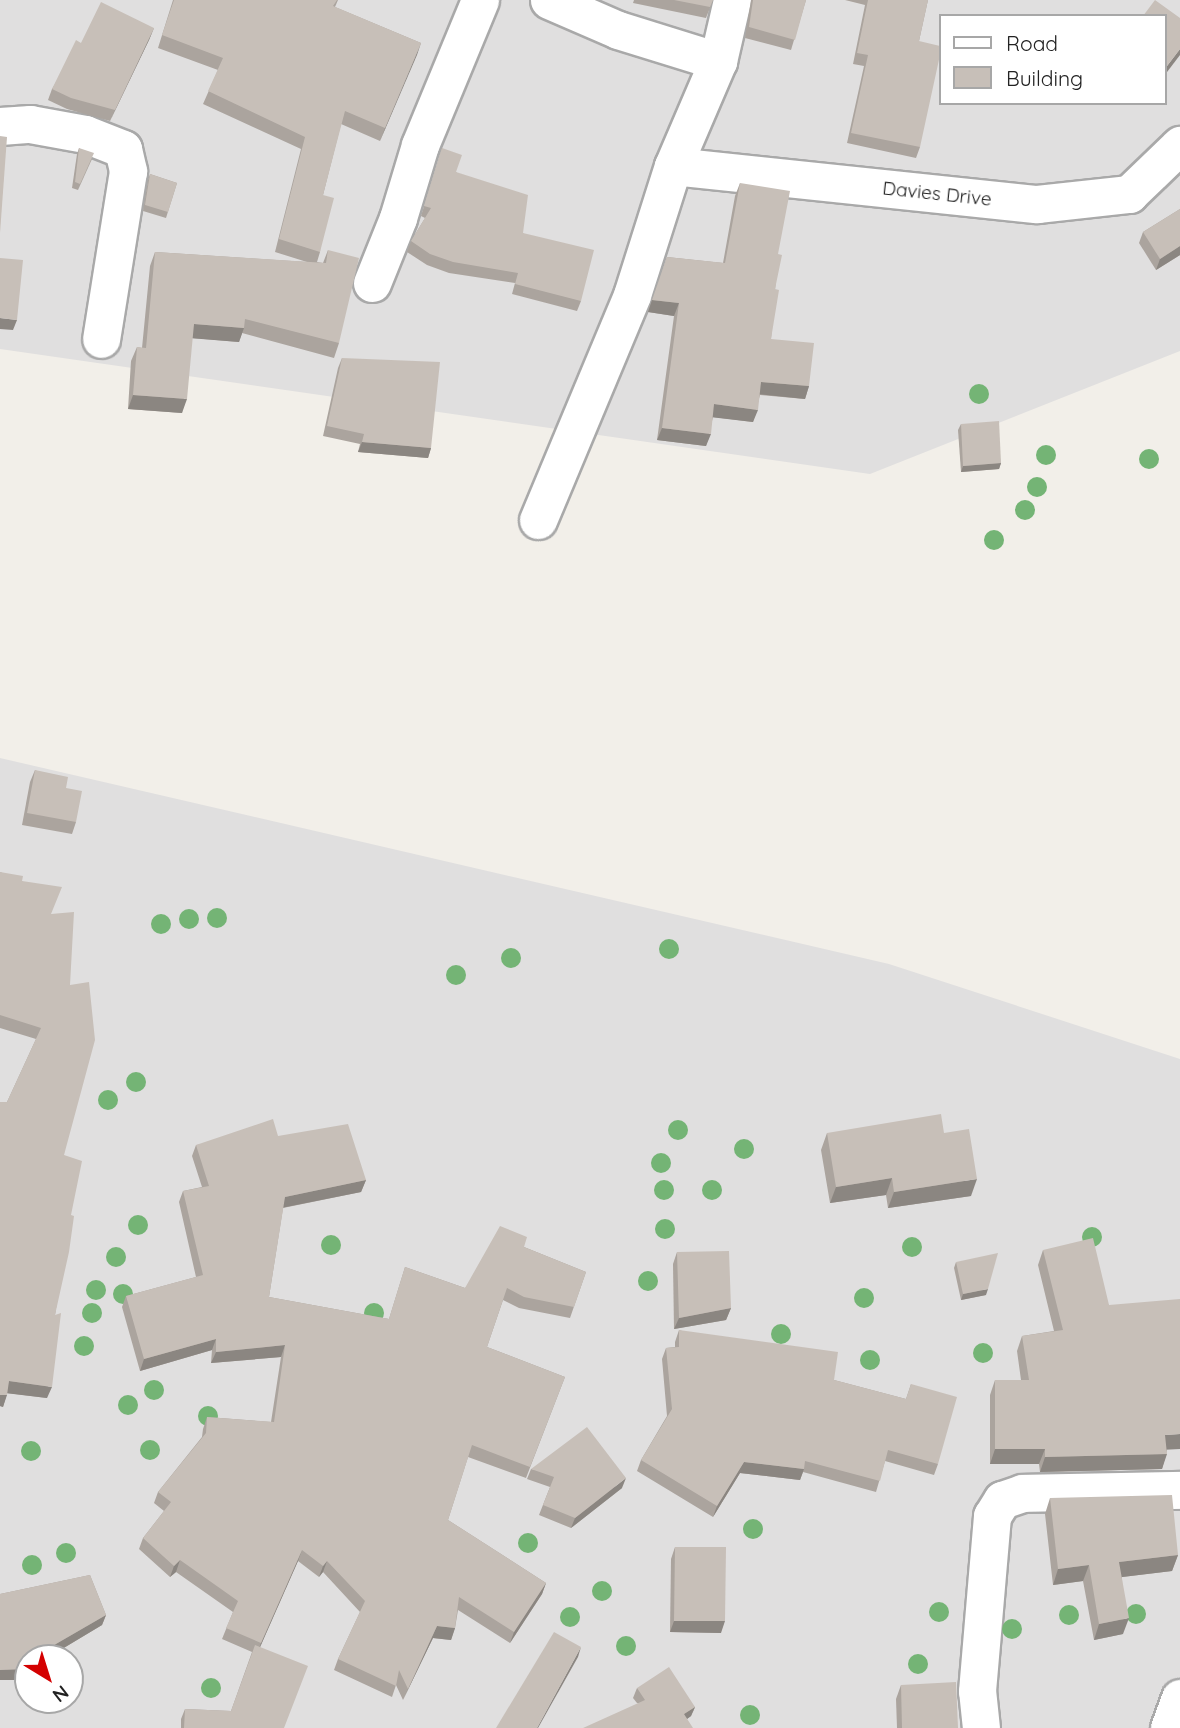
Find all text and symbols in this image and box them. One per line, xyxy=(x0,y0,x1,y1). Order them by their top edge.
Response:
legend xyxy=(939,14,1166,105)
text: Road xyxy=(1006,30,1058,56)
text: Building xyxy=(1006,65,1083,91)
street label: Davies Drive xyxy=(881,177,993,211)
north arrow xyxy=(14,1644,84,1714)
text: N xyxy=(48,1680,74,1708)

